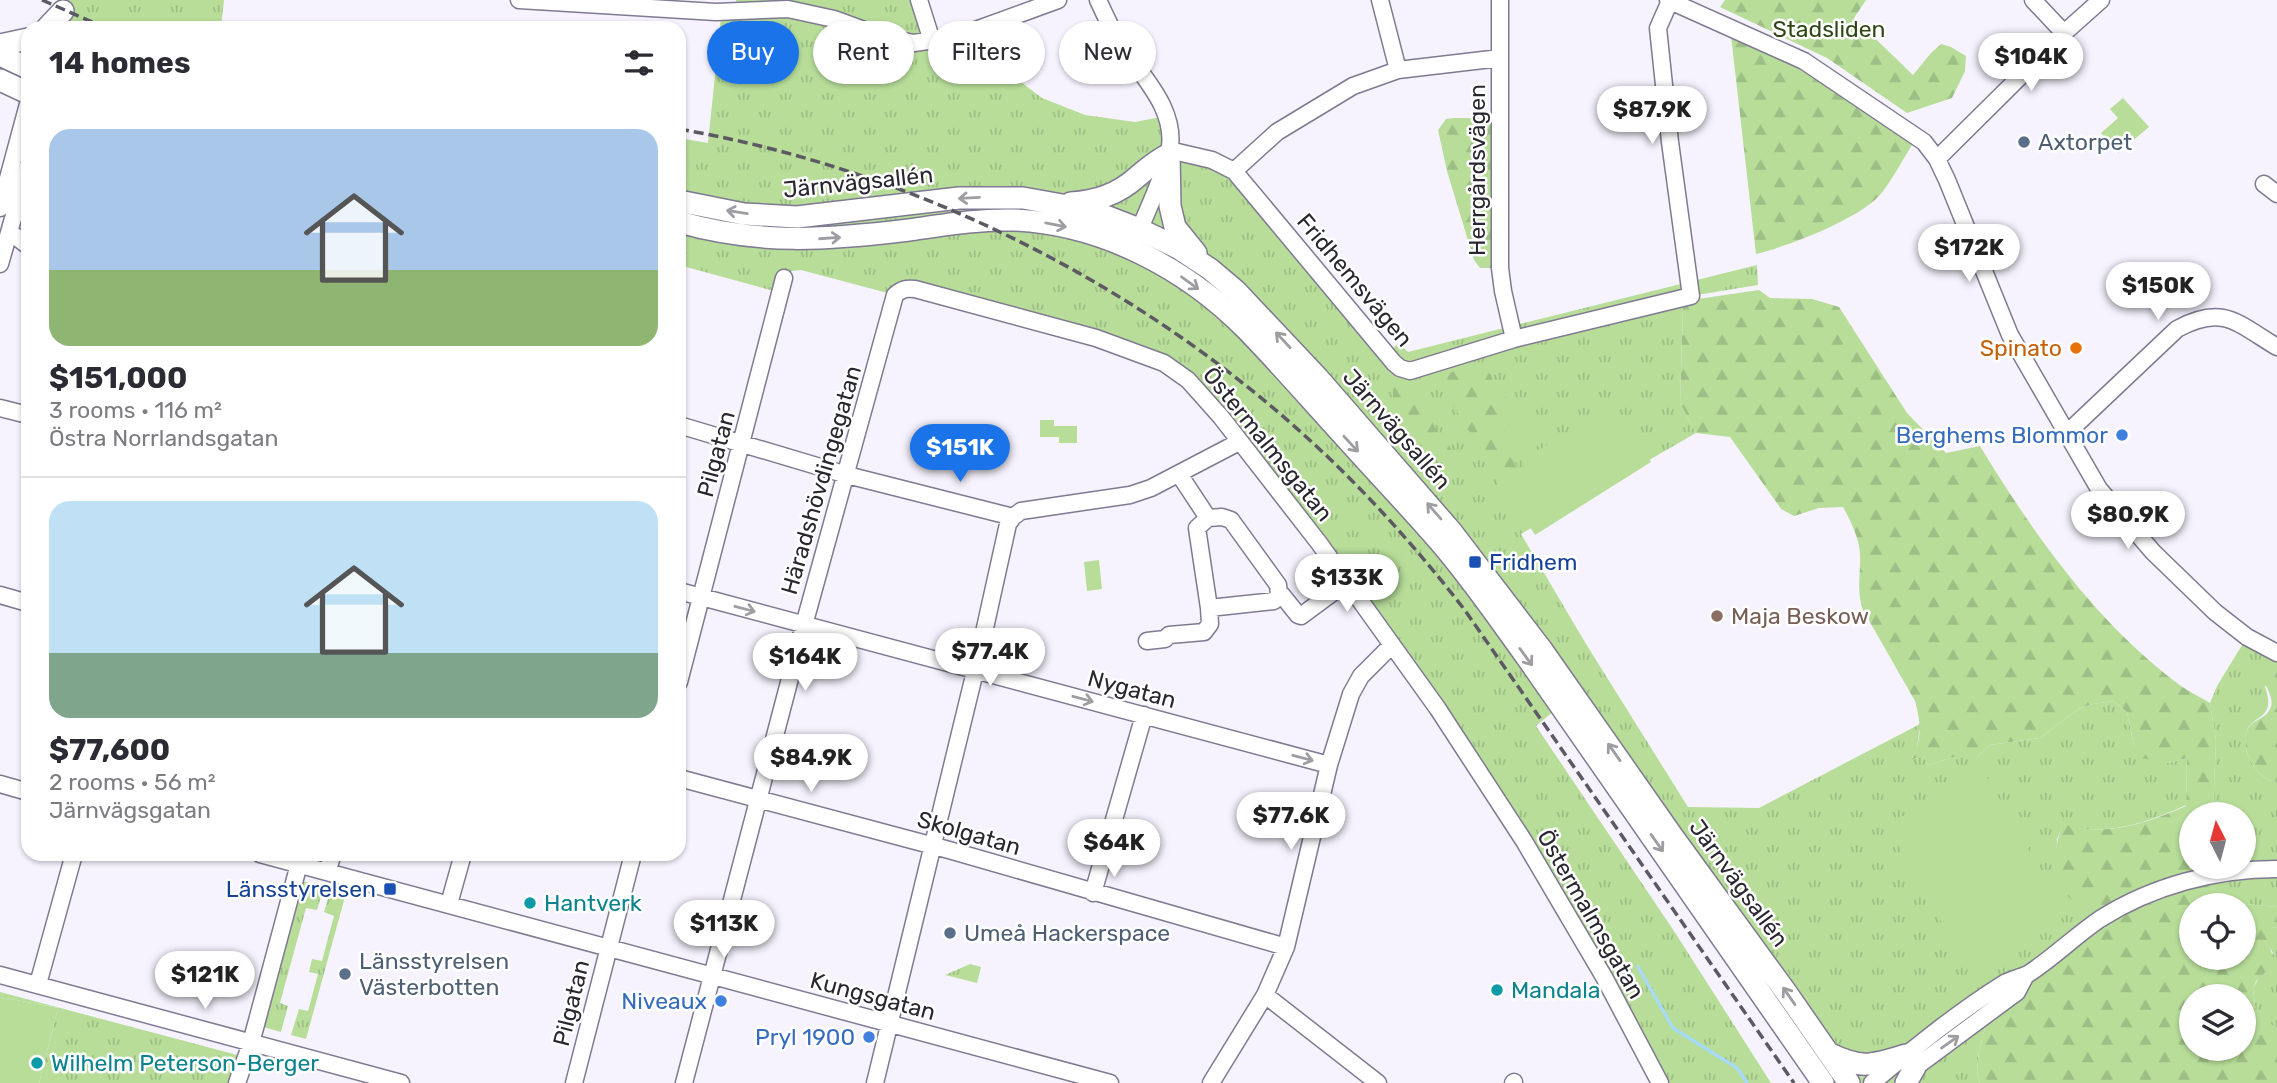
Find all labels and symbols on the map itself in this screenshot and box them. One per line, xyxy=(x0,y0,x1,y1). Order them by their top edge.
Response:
park label: Stadsliden xyxy=(1772,15,1886,43)
pin: $104K xyxy=(1982,34,2080,93)
street label: Herrgårdsvägen xyxy=(1463,84,1491,256)
pin: $87.9K xyxy=(1595,86,1709,146)
place label: Axtorpet xyxy=(2038,128,2132,156)
marker: Axtorpet xyxy=(2016,134,2032,150)
street label: Järnvägsallén xyxy=(782,160,934,204)
one-way arrow xyxy=(958,191,981,204)
one-way arrow xyxy=(726,205,749,218)
street label: Fridhemsvägen xyxy=(1291,208,1419,352)
one-way arrow xyxy=(1044,219,1067,233)
pin: $172K xyxy=(1920,224,2018,284)
one-way arrow xyxy=(818,231,841,244)
pin: $150K xyxy=(2109,262,2207,322)
one-way arrow xyxy=(1180,276,1199,290)
one-way arrow xyxy=(1275,331,1291,349)
place label: Spinato xyxy=(1980,334,2062,362)
marker: Spinato xyxy=(2068,340,2084,356)
street label: Östermalmsgatan xyxy=(1197,361,1339,527)
street label: Häradshövdingegatan xyxy=(775,362,867,598)
street label: Järnvägsallén xyxy=(1337,363,1457,495)
street label: Pilgatan xyxy=(691,408,741,500)
place label: Berghems Blommor xyxy=(1896,421,2108,449)
pin: $151K xyxy=(911,424,1009,484)
marker: Berghems Blommor xyxy=(2114,427,2130,443)
one-way arrow xyxy=(1342,435,1359,452)
pin: $80.9K xyxy=(2071,491,2185,551)
one-way arrow xyxy=(1426,502,1442,520)
place label: Fridhem xyxy=(1489,548,1577,576)
pin: $133K xyxy=(1298,554,1396,614)
marker: Fridhem xyxy=(1467,554,1483,570)
place label: Maja Beskow xyxy=(1731,602,1869,630)
one-way arrow xyxy=(733,603,756,616)
marker: Maja Beskow xyxy=(1709,608,1725,624)
pin: $77.4K xyxy=(933,628,1047,688)
pin: $164K xyxy=(756,634,854,693)
one-way arrow xyxy=(1519,647,1534,666)
street label: Nygatan xyxy=(1085,664,1179,714)
one-way arrow xyxy=(1071,693,1094,706)
pin: $84.9K xyxy=(754,734,868,794)
one-way arrow xyxy=(1607,743,1621,762)
one-way arrow xyxy=(1291,752,1314,765)
pin: $77.6K xyxy=(1234,792,1348,852)
north arrow xyxy=(2179,802,2256,878)
street label: Skolgatan xyxy=(914,805,1024,861)
street label: Järnvägsallén xyxy=(1683,814,1795,952)
pin: $64K xyxy=(1073,820,1155,879)
street label: Östermalmsgatan xyxy=(1531,824,1651,1004)
one-way arrow xyxy=(1650,833,1664,852)
place label: Länsstyrelsen xyxy=(226,875,376,903)
marker: Länsstyrelsen xyxy=(382,881,398,897)
place label: Hantverk xyxy=(544,889,642,917)
marker: Hantverk xyxy=(522,895,538,911)
pin: $113K xyxy=(675,900,773,960)
place label: Umeå Hackerspace xyxy=(964,919,1170,947)
marker: Umeå Hackerspace xyxy=(942,925,958,941)
place label: Länsstyrelsen Västerbotten xyxy=(359,947,509,1001)
pin: $121K xyxy=(156,951,254,1011)
street label: Pilgatan xyxy=(547,957,595,1049)
marker: Länsstyrelsen Västerbotten xyxy=(337,966,353,982)
street label: Kungsgatan xyxy=(807,966,939,1026)
place label: Mandala xyxy=(1511,976,1601,1004)
marker: Mandala xyxy=(1489,982,1505,998)
place label: Niveaux xyxy=(621,987,707,1015)
one-way arrow xyxy=(1782,987,1796,1006)
marker: Niveaux xyxy=(713,993,729,1009)
place label: Pryl 1900 xyxy=(755,1023,855,1051)
marker: Pryl 1900 xyxy=(861,1029,877,1045)
one-way arrow xyxy=(1940,1035,1959,1049)
place label: Wilhelm Peterson-Berger xyxy=(51,1049,319,1077)
marker: Wilhelm Peterson-Berger xyxy=(29,1055,45,1071)

